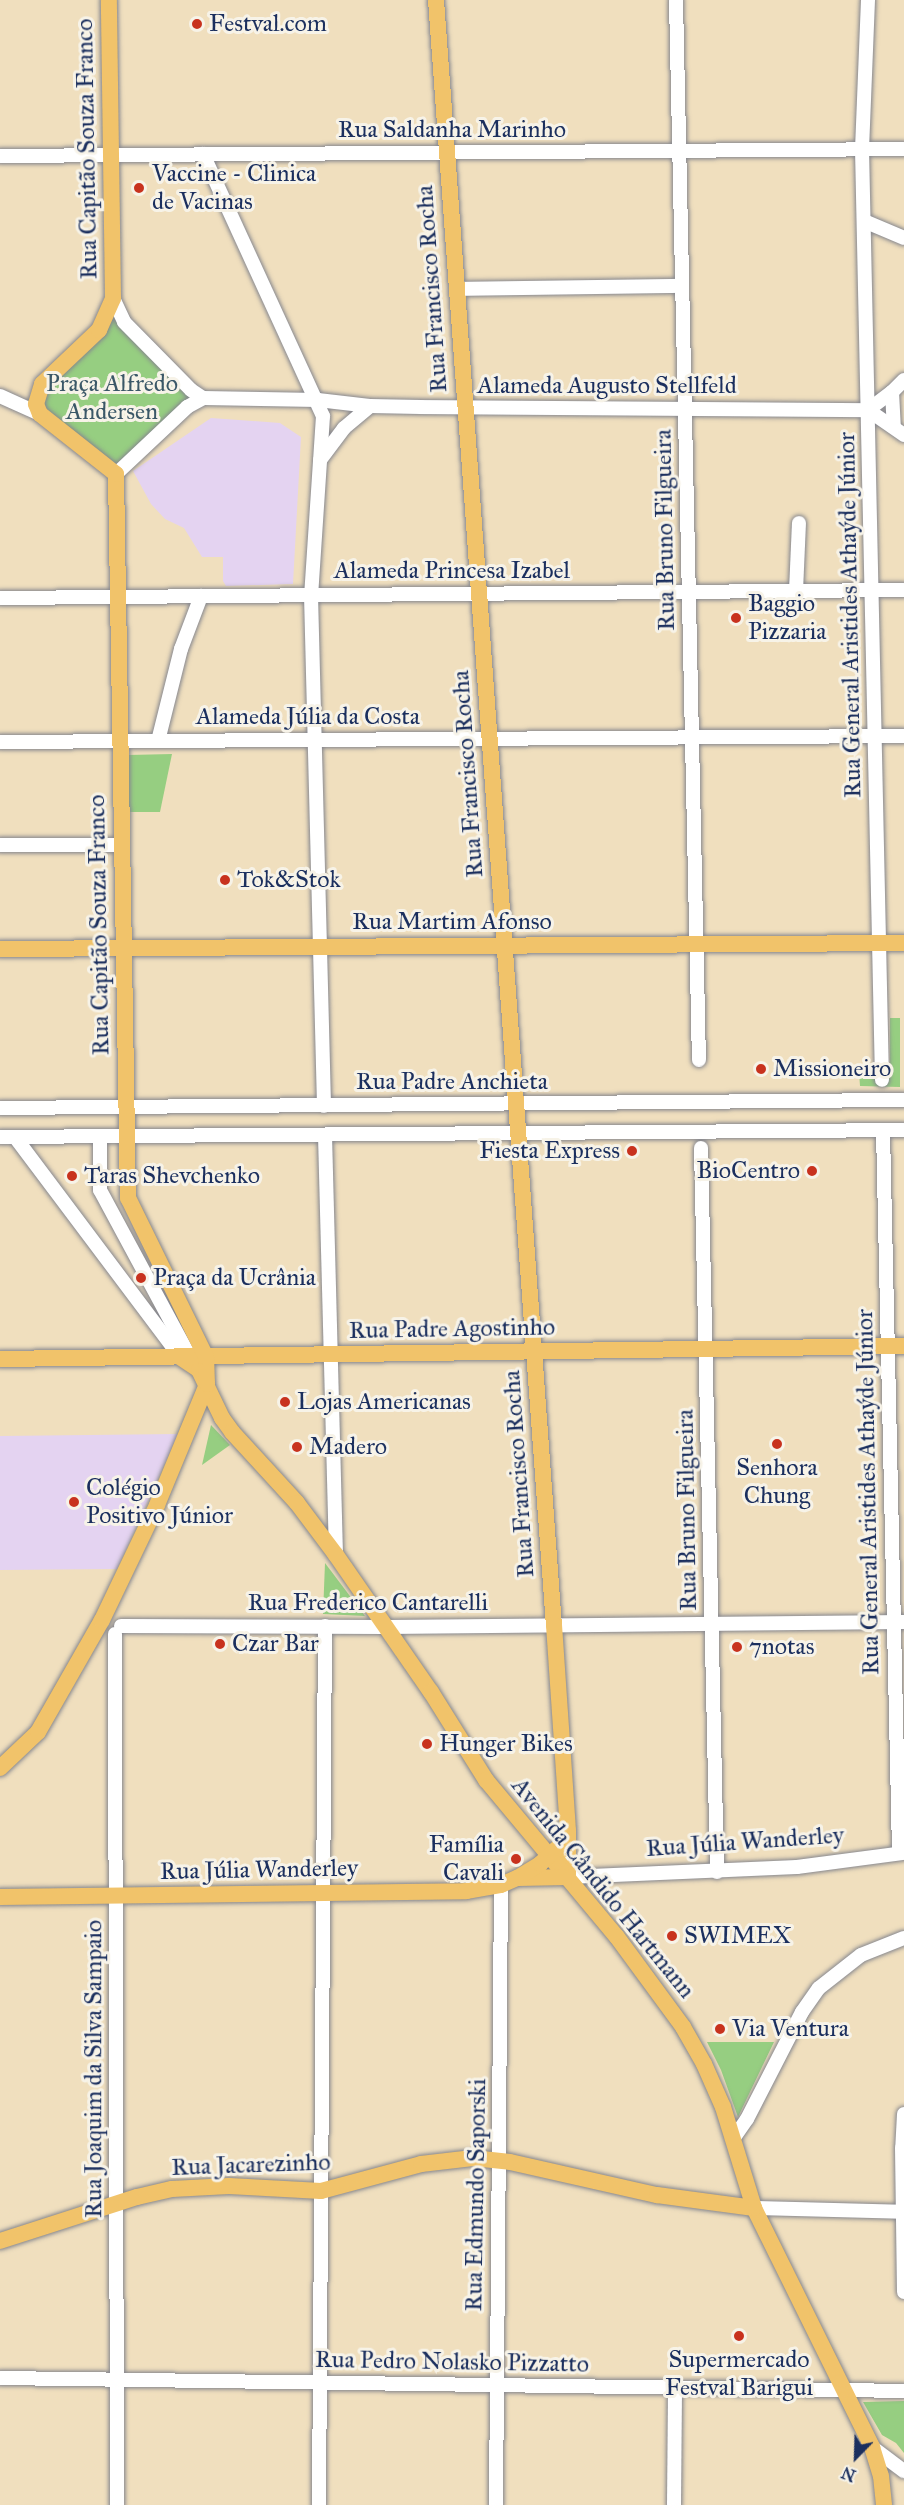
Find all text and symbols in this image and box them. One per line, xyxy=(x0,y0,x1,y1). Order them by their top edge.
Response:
place label: Festval.com xyxy=(209,10,327,38)
marker: Festval.com xyxy=(190,17,204,31)
street label: Rua Capitão Souza Franco xyxy=(70,18,104,280)
street label: Rua Saldanha Marinho xyxy=(338,116,566,144)
place label: Vaccine - Clinica de Vacinas xyxy=(152,160,316,216)
marker: Vaccine - Clinica de Vacinas xyxy=(130,179,148,197)
street label: Rua Francisco Rocha xyxy=(410,184,454,394)
park label: Praça Alfredo Andersen xyxy=(46,370,178,426)
street label: Alameda Augusto Stellfeld xyxy=(477,372,737,400)
street label: Rua Bruno Filgueira xyxy=(649,429,681,631)
street label: Rua General Aristides Athaýde Júnior xyxy=(832,432,868,798)
street label: Alameda Princesa Izabel xyxy=(334,557,570,585)
place label: Baggio Pizzaria xyxy=(748,590,826,646)
marker: Baggio Pizzaria xyxy=(729,611,743,625)
street label: Rua Francisco Rocha xyxy=(446,669,490,879)
street label: Alameda Júlia da Costa xyxy=(196,703,420,731)
street label: Rua Capitão Souza Franco xyxy=(82,794,116,1056)
place label: Tok&Stok xyxy=(237,866,341,894)
marker: Tok&Stok xyxy=(218,873,232,887)
street label: Rua Martim Afonso xyxy=(352,908,552,936)
place label: Missioneiro xyxy=(773,1055,891,1083)
marker: Missioneiro xyxy=(754,1062,768,1076)
street label: Rua Padre Anchieta xyxy=(356,1068,548,1096)
place label: Fiesta Express xyxy=(479,1137,620,1165)
marker: Fiesta Express xyxy=(625,1144,639,1158)
place label: BioCentro xyxy=(697,1157,800,1185)
place label: Taras Shevchenko xyxy=(84,1162,260,1190)
marker: BioCentro xyxy=(805,1164,819,1178)
marker: Taras Shevchenko xyxy=(65,1169,79,1183)
place label: Praça da Ucrânia xyxy=(153,1264,316,1292)
marker: Praça da Ucrânia xyxy=(134,1271,148,1285)
street label: Rua General Aristides Athaýde Júnior xyxy=(850,1309,886,1675)
street label: Rua Padre Agostinho xyxy=(349,1313,555,1345)
street label: Rua Francisco Rocha xyxy=(497,1369,541,1579)
place label: Lojas Americanas xyxy=(297,1388,471,1416)
marker: Lojas Americanas xyxy=(278,1395,292,1409)
street label: Rua Bruno Filgueira xyxy=(671,1409,703,1611)
place label: Madero xyxy=(309,1433,387,1461)
marker: Senhora Chung xyxy=(770,1437,784,1451)
marker: Madero xyxy=(290,1440,304,1454)
place label: Senhora Chung xyxy=(736,1454,818,1510)
place label: Colégio Positivo Júnior xyxy=(86,1474,233,1530)
marker: Colégio Positivo Júnior xyxy=(67,1495,81,1509)
street label: Rua Frederico Cantarelli xyxy=(248,1589,488,1617)
place label: Czar Bar xyxy=(232,1630,319,1658)
place label: 7notas xyxy=(749,1633,814,1661)
marker: Czar Bar xyxy=(213,1637,227,1651)
marker: 7notas xyxy=(730,1640,744,1654)
place label: Hunger Bikes xyxy=(439,1730,573,1758)
marker: Hunger Bikes xyxy=(420,1737,434,1751)
street label: Avenida Cândido Hartmann xyxy=(505,1772,701,2004)
street label: Rua Júlia Wanderley xyxy=(645,1821,845,1863)
place label: Família Cavali xyxy=(429,1831,504,1887)
marker: Família Cavali xyxy=(509,1852,523,1866)
street label: Rua Júlia Wanderley xyxy=(160,1854,358,1886)
street label: Rua Joaquim da Silva Sampaio xyxy=(80,1920,108,2218)
place label: SWIMEX xyxy=(684,1922,791,1950)
marker: SWIMEX xyxy=(665,1929,679,1943)
place label: Via Ventura xyxy=(732,2015,849,2043)
marker: Via Ventura xyxy=(713,2022,727,2036)
street label: Rua Edmundo Saporski xyxy=(460,2078,492,2312)
street label: Rua Jacarezinho xyxy=(171,2148,331,2182)
marker: Supermercado Festval Barigui xyxy=(732,2329,746,2343)
street label: Rua Pedro Nolasko Pizzatto xyxy=(315,2345,589,2379)
place label: Supermercado Festval Barigui xyxy=(665,2346,813,2402)
north arrow xyxy=(826,2427,886,2487)
text: N xyxy=(839,2463,859,2485)

